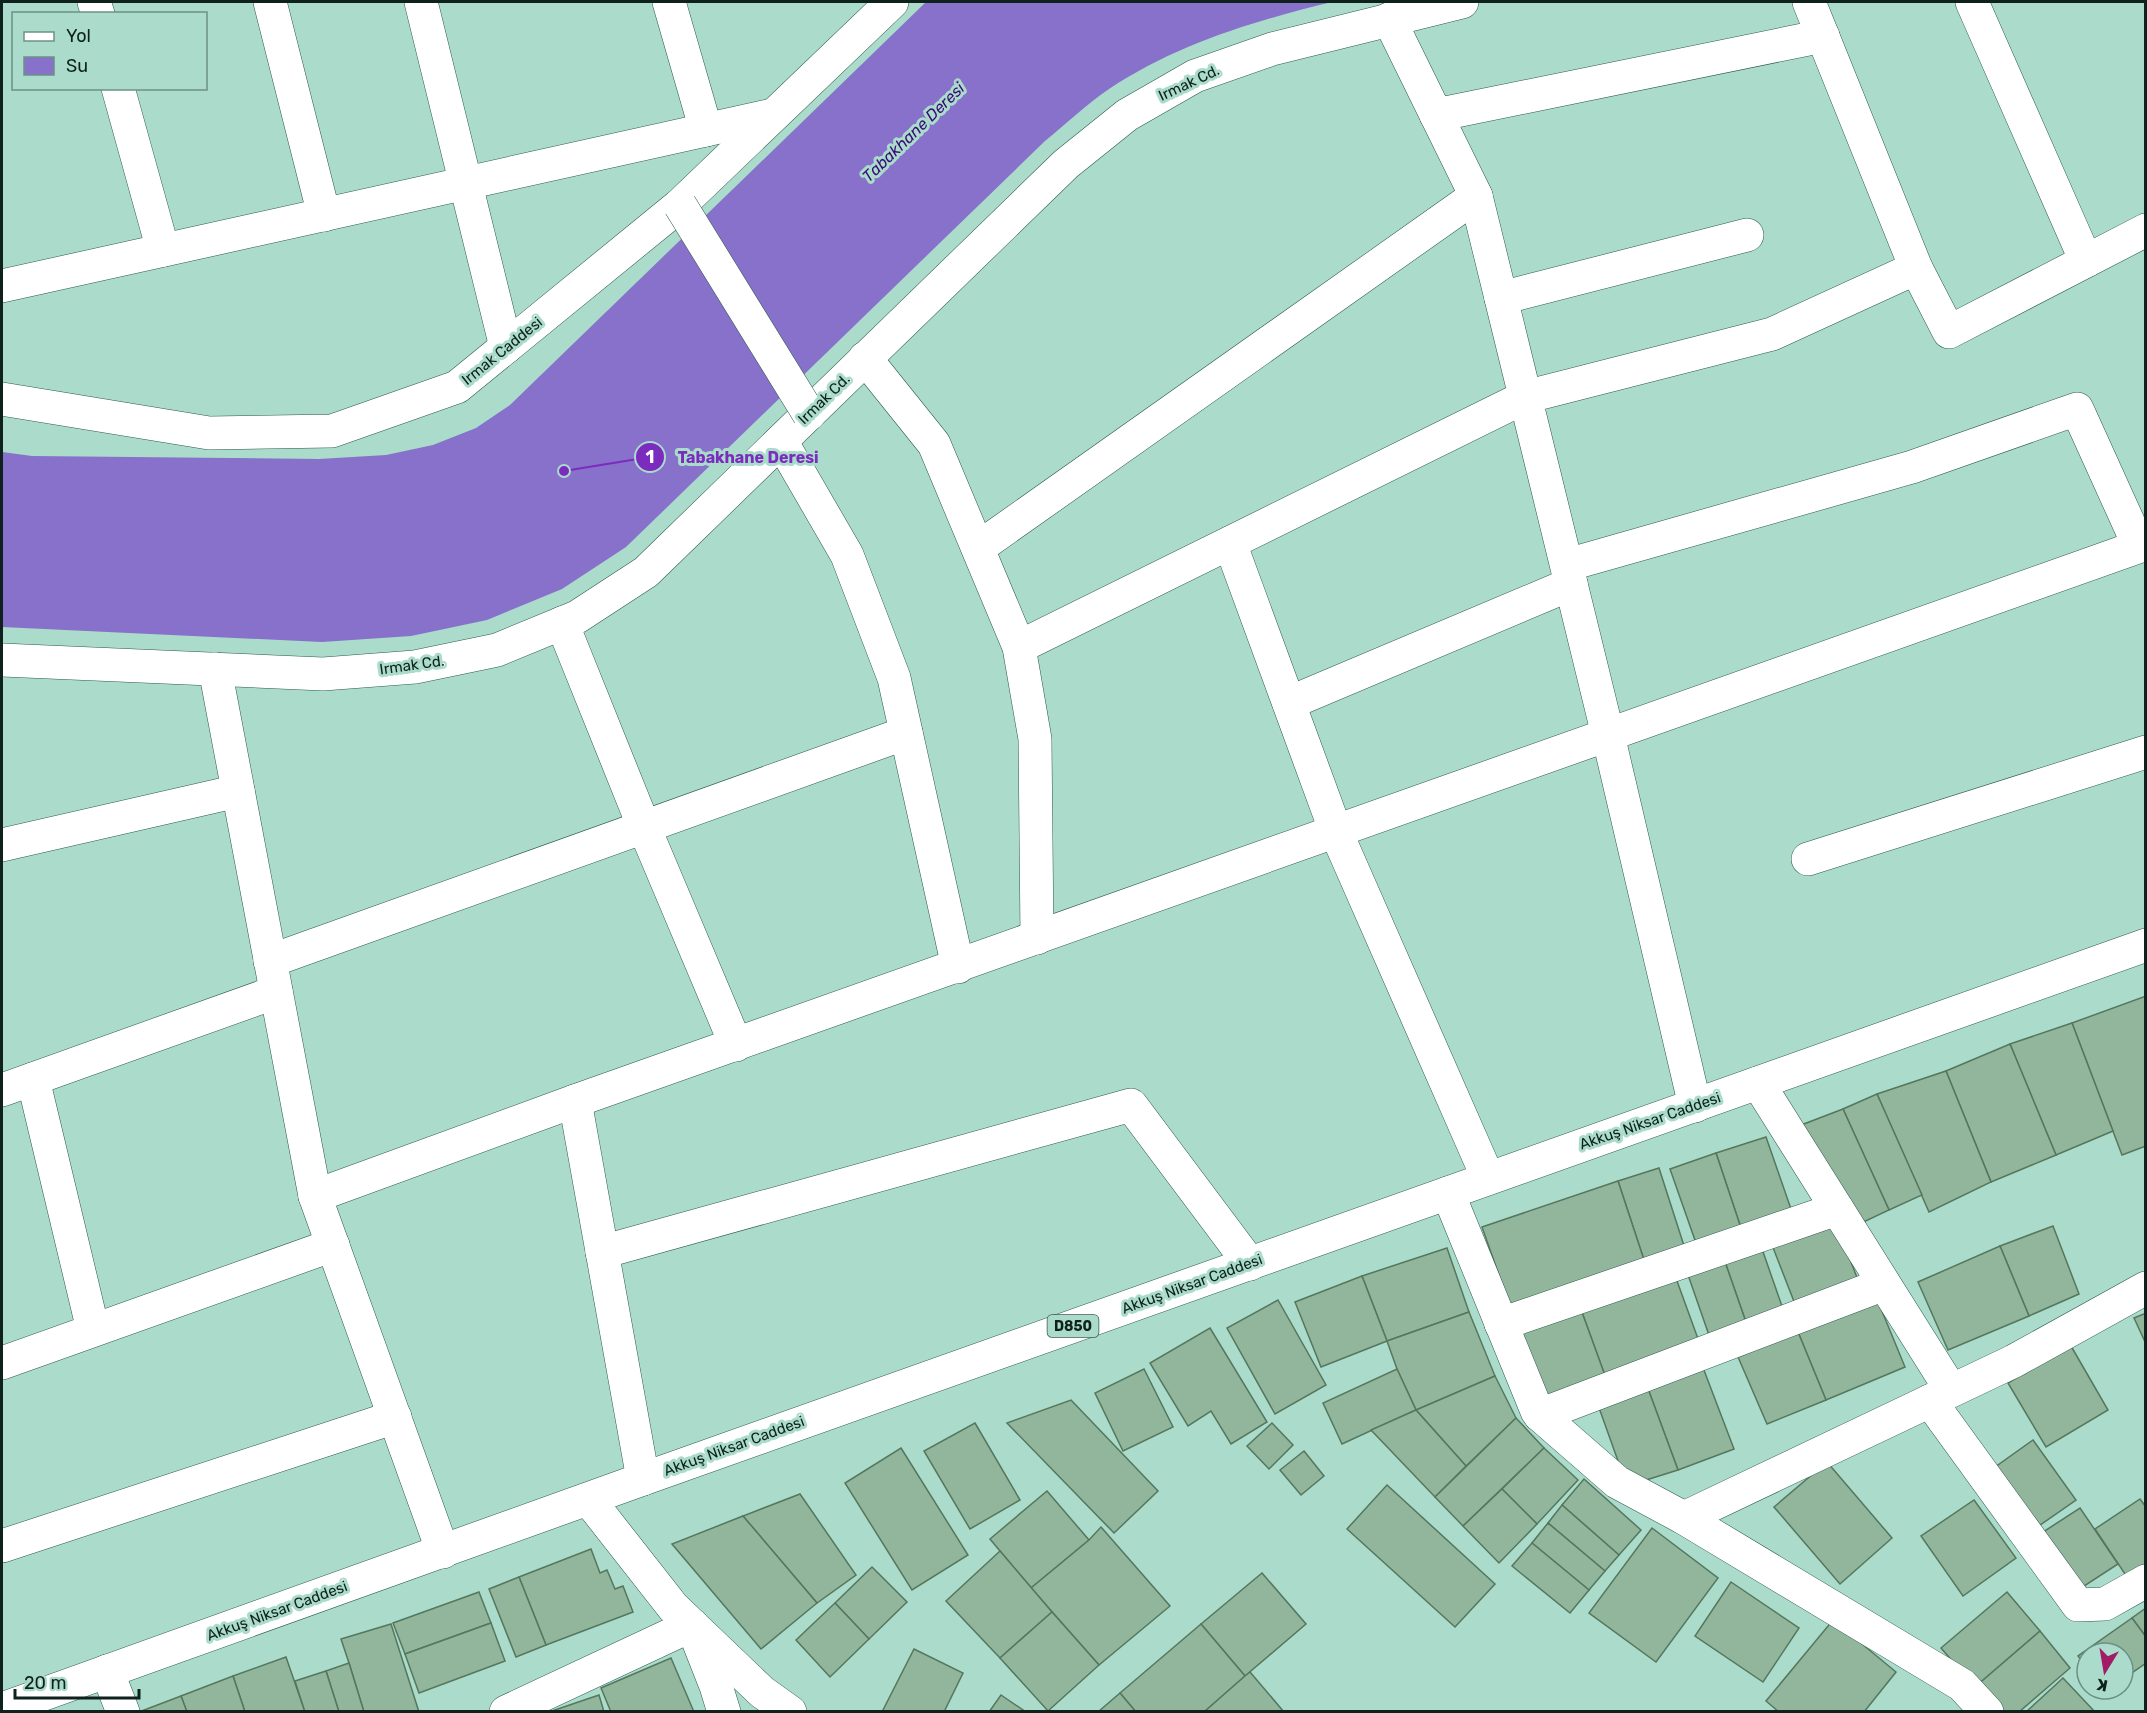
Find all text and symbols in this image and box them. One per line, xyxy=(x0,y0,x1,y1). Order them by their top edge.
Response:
legend xyxy=(12,12,207,90)
text: Yol xyxy=(66,25,91,47)
text: Su xyxy=(66,55,88,77)
street label: Irmak Cd. xyxy=(1156,61,1222,105)
water label: Tabakhane Deresi xyxy=(858,78,969,186)
street label: Irmak Caddesi xyxy=(458,313,546,389)
street label: Irmak Cd. xyxy=(794,370,854,428)
callout: Tabakhane Deresi xyxy=(635,440,830,474)
text: 1 xyxy=(646,446,654,468)
text: Tabakhane Deresi xyxy=(677,448,819,467)
street label: Irmak Cd. xyxy=(378,652,446,678)
street label: Akkuş Niksar Caddesi xyxy=(1577,1088,1723,1154)
street label: Akkuş Niksar Caddesi xyxy=(1119,1250,1265,1318)
road number: D850 xyxy=(1048,1315,1098,1337)
street label: Akkuş Niksar Caddesi xyxy=(661,1412,807,1480)
street label: Akkuş Niksar Caddesi xyxy=(204,1577,350,1645)
north arrow xyxy=(2075,1641,2135,1701)
scale bar xyxy=(15,1662,140,1700)
text: 20 m xyxy=(24,1672,66,1694)
text: K xyxy=(2095,1675,2109,1696)

